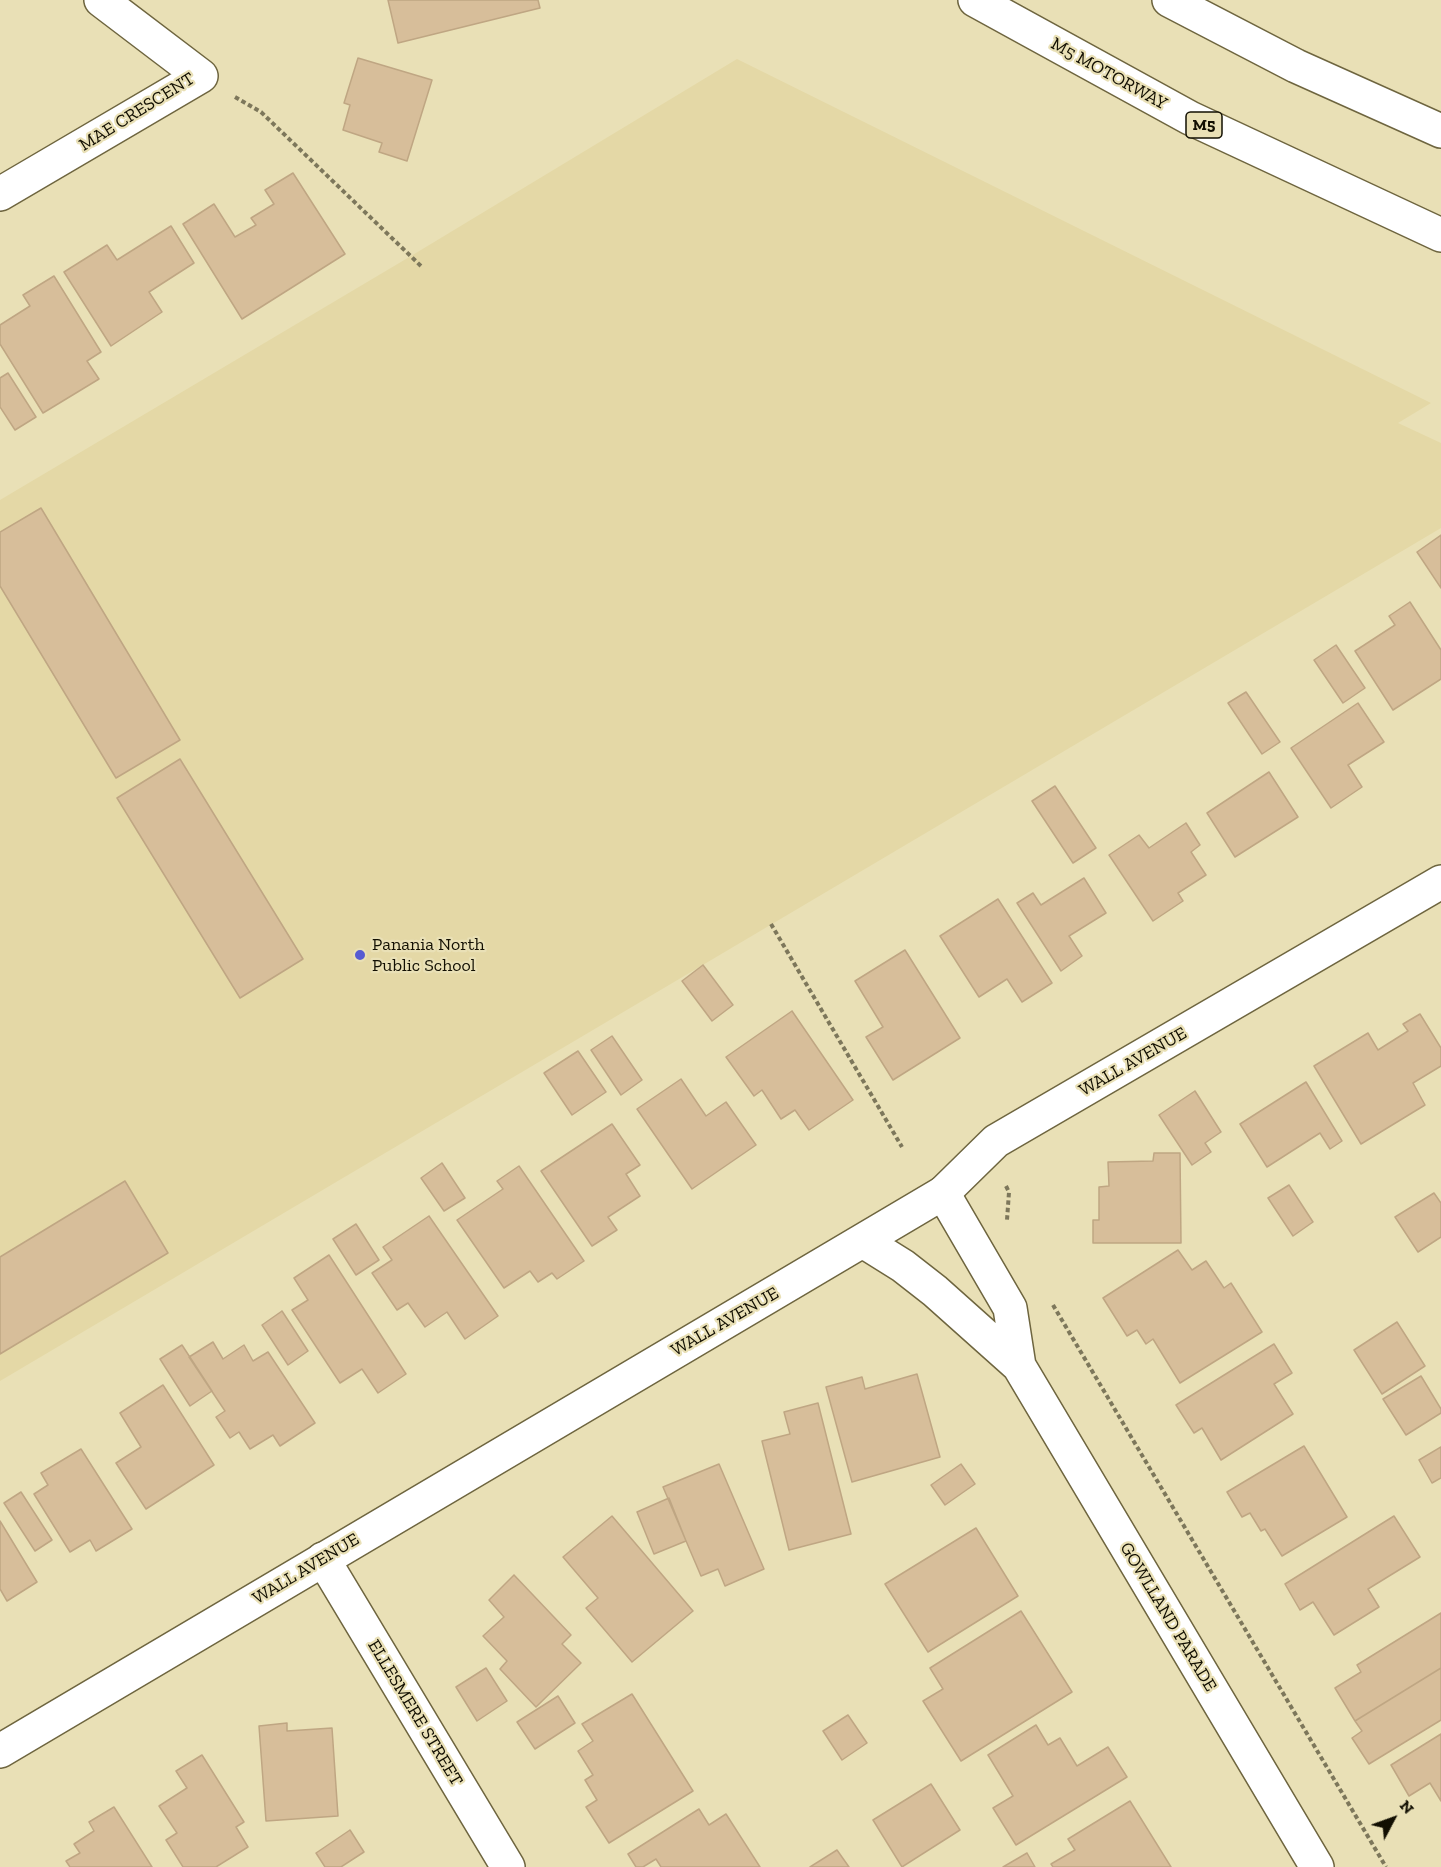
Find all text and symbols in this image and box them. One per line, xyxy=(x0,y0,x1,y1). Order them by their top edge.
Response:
street label: M5 MOTORWAY xyxy=(1047,33,1171,115)
street label: MAE CRESCENT xyxy=(75,68,199,156)
road number: M5 xyxy=(1186,112,1222,138)
place label: Panania North Public School xyxy=(372,934,484,976)
marker: Panania North Public School xyxy=(353,948,367,962)
street label: WALL AVENUE xyxy=(1075,1023,1191,1101)
street label: WALL AVENUE xyxy=(667,1283,783,1361)
street label: WALL AVENUE xyxy=(249,1529,363,1609)
street label: GOWLLAND PARADE xyxy=(1115,1538,1221,1696)
street label: ELLESMERE STREET xyxy=(363,1636,467,1790)
north arrow xyxy=(1363,1789,1423,1849)
text: N xyxy=(1396,1796,1418,1818)

